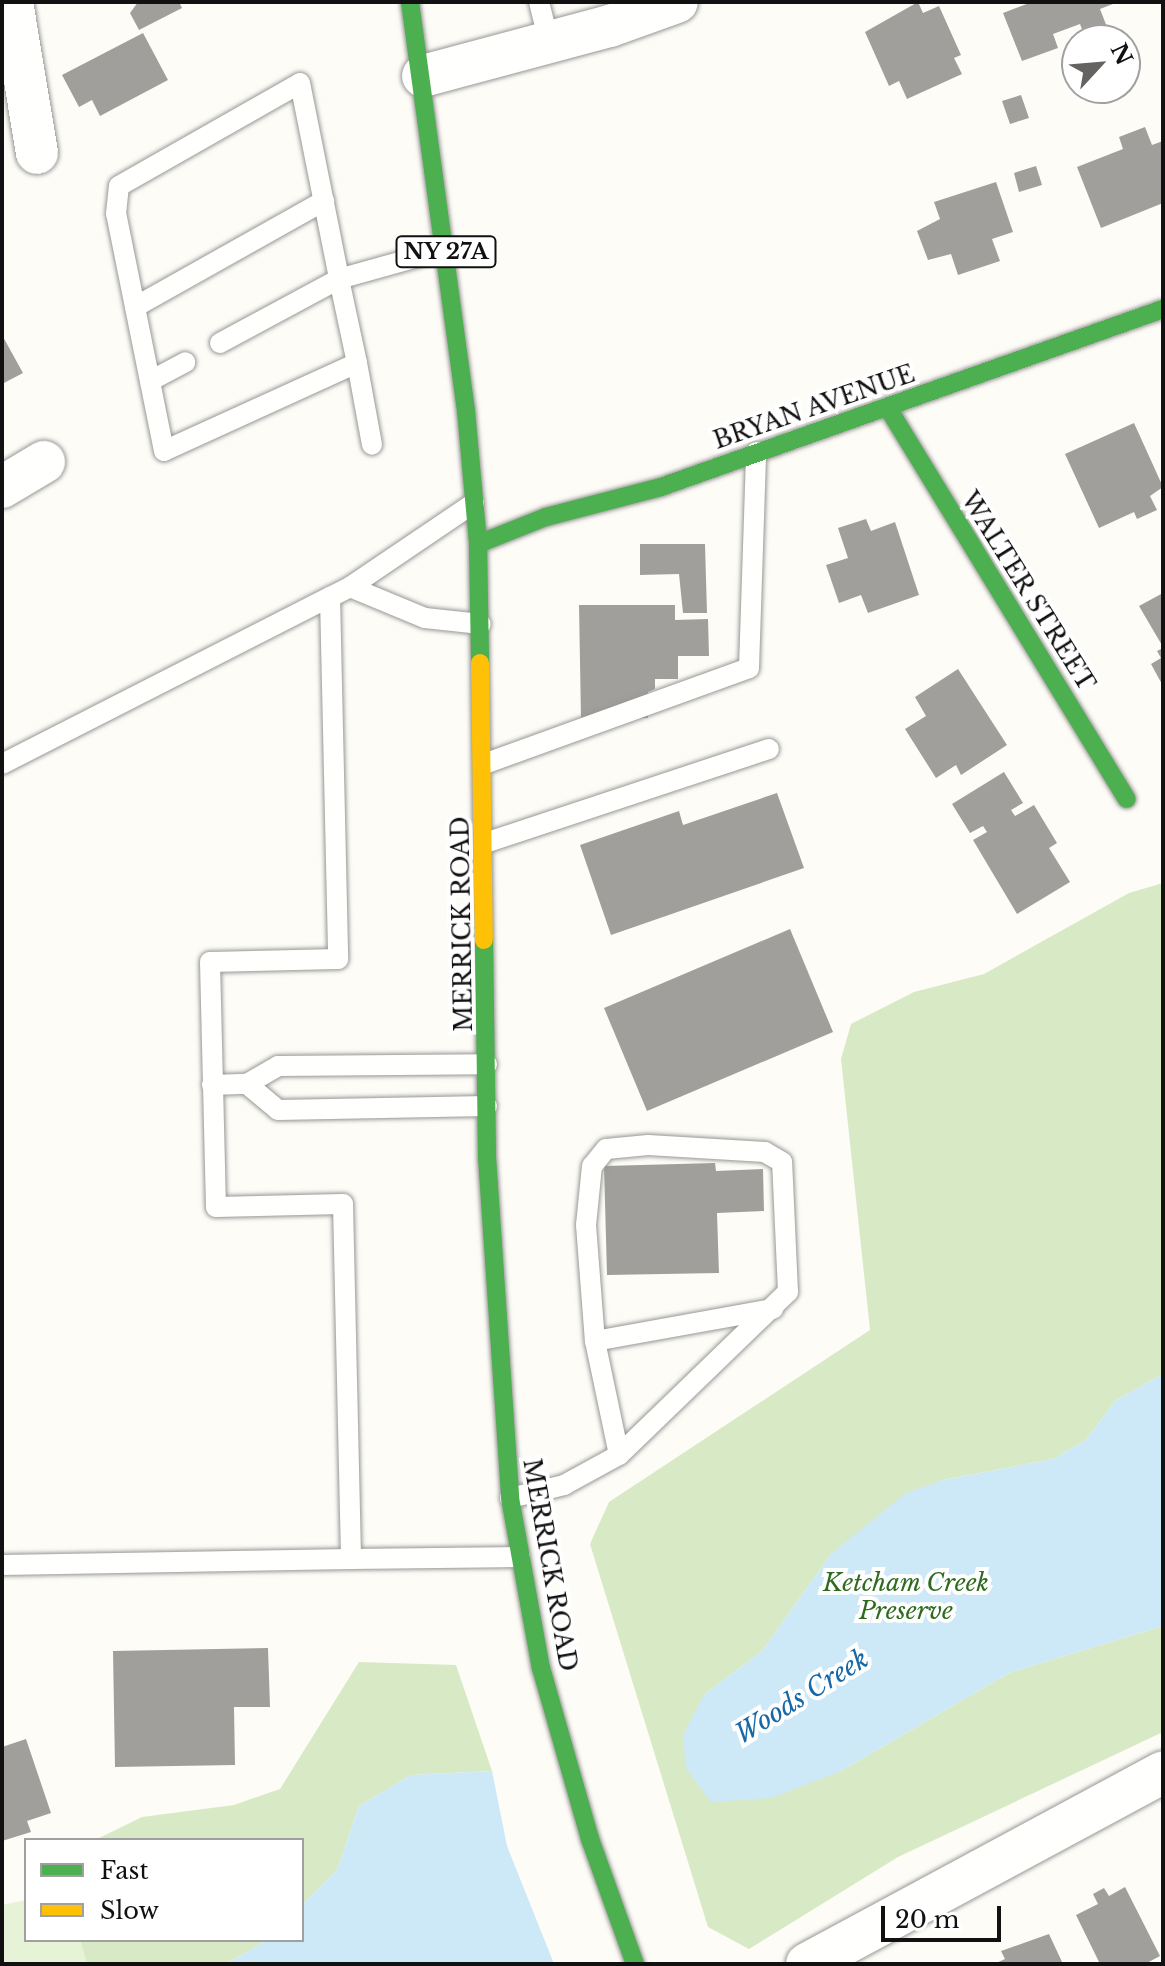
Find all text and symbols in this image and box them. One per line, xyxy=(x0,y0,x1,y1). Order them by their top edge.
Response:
north arrow xyxy=(1061,24,1141,104)
text: N xyxy=(1105,39,1138,69)
road number: NY 27A xyxy=(394,234,498,270)
street label: BRYAN AVENUE xyxy=(709,359,919,455)
street label: WALTER STREET xyxy=(955,486,1101,696)
street label: MERRICK ROAD xyxy=(446,816,478,1032)
street label: MERRICK ROAD xyxy=(517,1456,583,1674)
park label: Ketcham Creek Preserve xyxy=(823,1569,989,1625)
water label: Woods Creek xyxy=(729,1644,875,1750)
legend xyxy=(24,1838,304,1942)
text: Fast xyxy=(100,1856,148,1885)
scale bar xyxy=(885,1890,1005,1940)
text: Slow xyxy=(100,1896,159,1925)
text: 20 m xyxy=(895,1905,960,1934)

